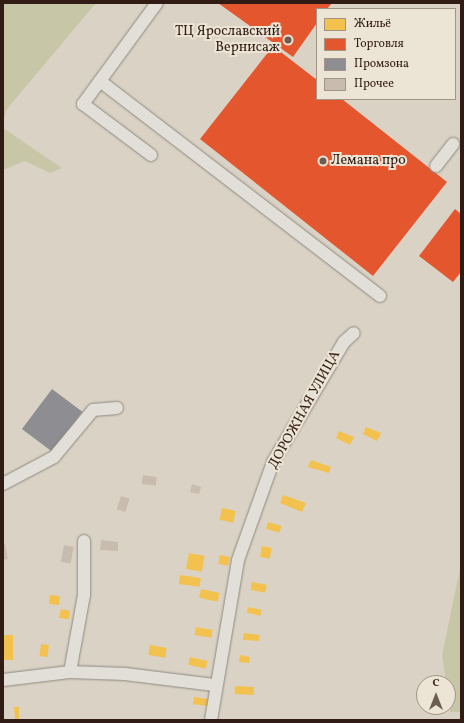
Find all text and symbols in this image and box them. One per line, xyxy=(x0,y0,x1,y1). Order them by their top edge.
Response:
legend xyxy=(316,8,456,100)
text: Жильё xyxy=(354,16,391,32)
place label: ТЦ Ярославский Вернисаж xyxy=(175,24,280,56)
marker: ТЦ Ярославский Вернисаж xyxy=(283,35,293,45)
text: Торговля xyxy=(354,36,404,52)
text: Промзона xyxy=(354,56,409,72)
text: Прочее xyxy=(354,76,394,92)
place label: Лемана про xyxy=(331,153,406,169)
marker: Лемана про xyxy=(318,156,328,166)
street label: ДОРОЖНАЯ УЛИЦА xyxy=(265,348,345,472)
north arrow xyxy=(416,675,456,715)
text: С xyxy=(432,676,440,691)

